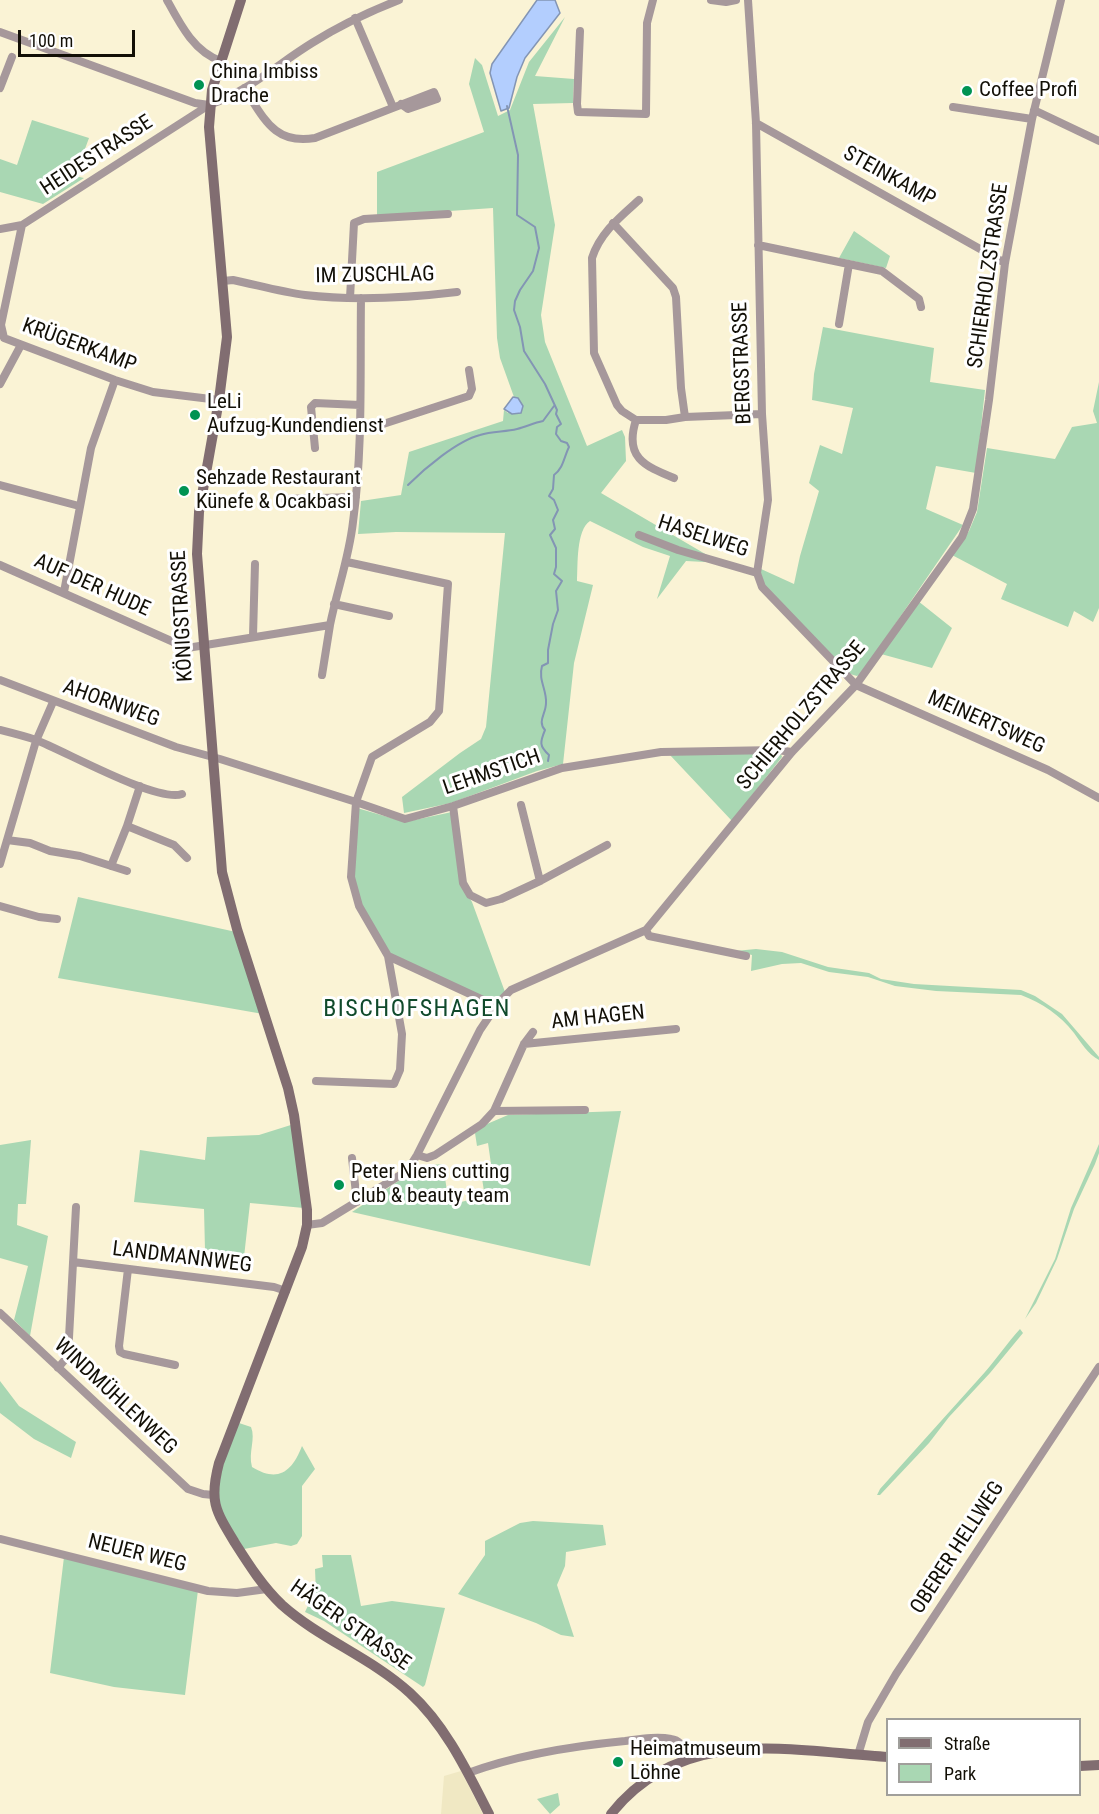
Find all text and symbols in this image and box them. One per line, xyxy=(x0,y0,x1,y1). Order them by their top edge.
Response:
scale bar xyxy=(21,18,138,56)
text: 100 m xyxy=(29,30,73,51)
place label: China Imbiss Drache xyxy=(211,60,318,110)
marker: China Imbiss Drache xyxy=(192,78,206,92)
place label: Coffee Profi xyxy=(979,78,1078,104)
marker: Coffee Profi xyxy=(960,84,974,98)
street label: HEIDESTRASSE xyxy=(36,110,158,202)
street label: STEINKAMP xyxy=(838,141,940,213)
street label: SCHIERHOLZSTRASSE xyxy=(964,182,1014,370)
street label: IM ZUSCHLAG xyxy=(315,262,435,290)
street label: BERGSTRASSE xyxy=(728,301,758,425)
street label: KRÜGERKAMP xyxy=(19,314,139,378)
place label: LeLi Aufzug-Kundendienst xyxy=(207,390,384,440)
marker: LeLi Aufzug-Kundendienst xyxy=(188,408,202,422)
place label: Sehzade Restaurant Künefe & Ocakbasi xyxy=(196,466,361,516)
marker: Sehzade Restaurant Künefe & Ocakbasi xyxy=(177,484,191,498)
street label: HASELWEG xyxy=(654,510,752,564)
street label: AUF DER HUDE xyxy=(30,549,154,623)
street label: KÖNIGSTRASSE xyxy=(167,550,199,682)
street label: SCHIERHOLZSTRASSE xyxy=(732,636,872,796)
street label: AHORNWEG xyxy=(59,675,163,733)
street label: MEINERTSWEG xyxy=(923,686,1049,760)
street label: LEHMSTICH xyxy=(440,745,544,801)
district label: BISCHOFSHAGEN xyxy=(323,996,511,1024)
street label: AM HAGEN xyxy=(550,1001,646,1035)
place label: Peter Niens cutting club & beauty team xyxy=(351,1160,509,1210)
marker: Peter Niens cutting club & beauty team xyxy=(332,1178,346,1192)
street label: LANDMANNWEG xyxy=(111,1237,253,1279)
street label: WINDMÜHLENWEG xyxy=(48,1333,182,1461)
street label: OBERER HELLWEG xyxy=(906,1477,1010,1619)
street label: NEUER WEG xyxy=(85,1530,189,1578)
street label: HÄGER STRASSE xyxy=(285,1575,415,1677)
legend xyxy=(886,1718,1081,1796)
text: Straße xyxy=(944,1733,990,1754)
place label: Heimatmuseum Löhne xyxy=(630,1737,761,1787)
marker: Heimatmuseum Löhne xyxy=(611,1755,625,1769)
text: Park xyxy=(944,1763,976,1784)

